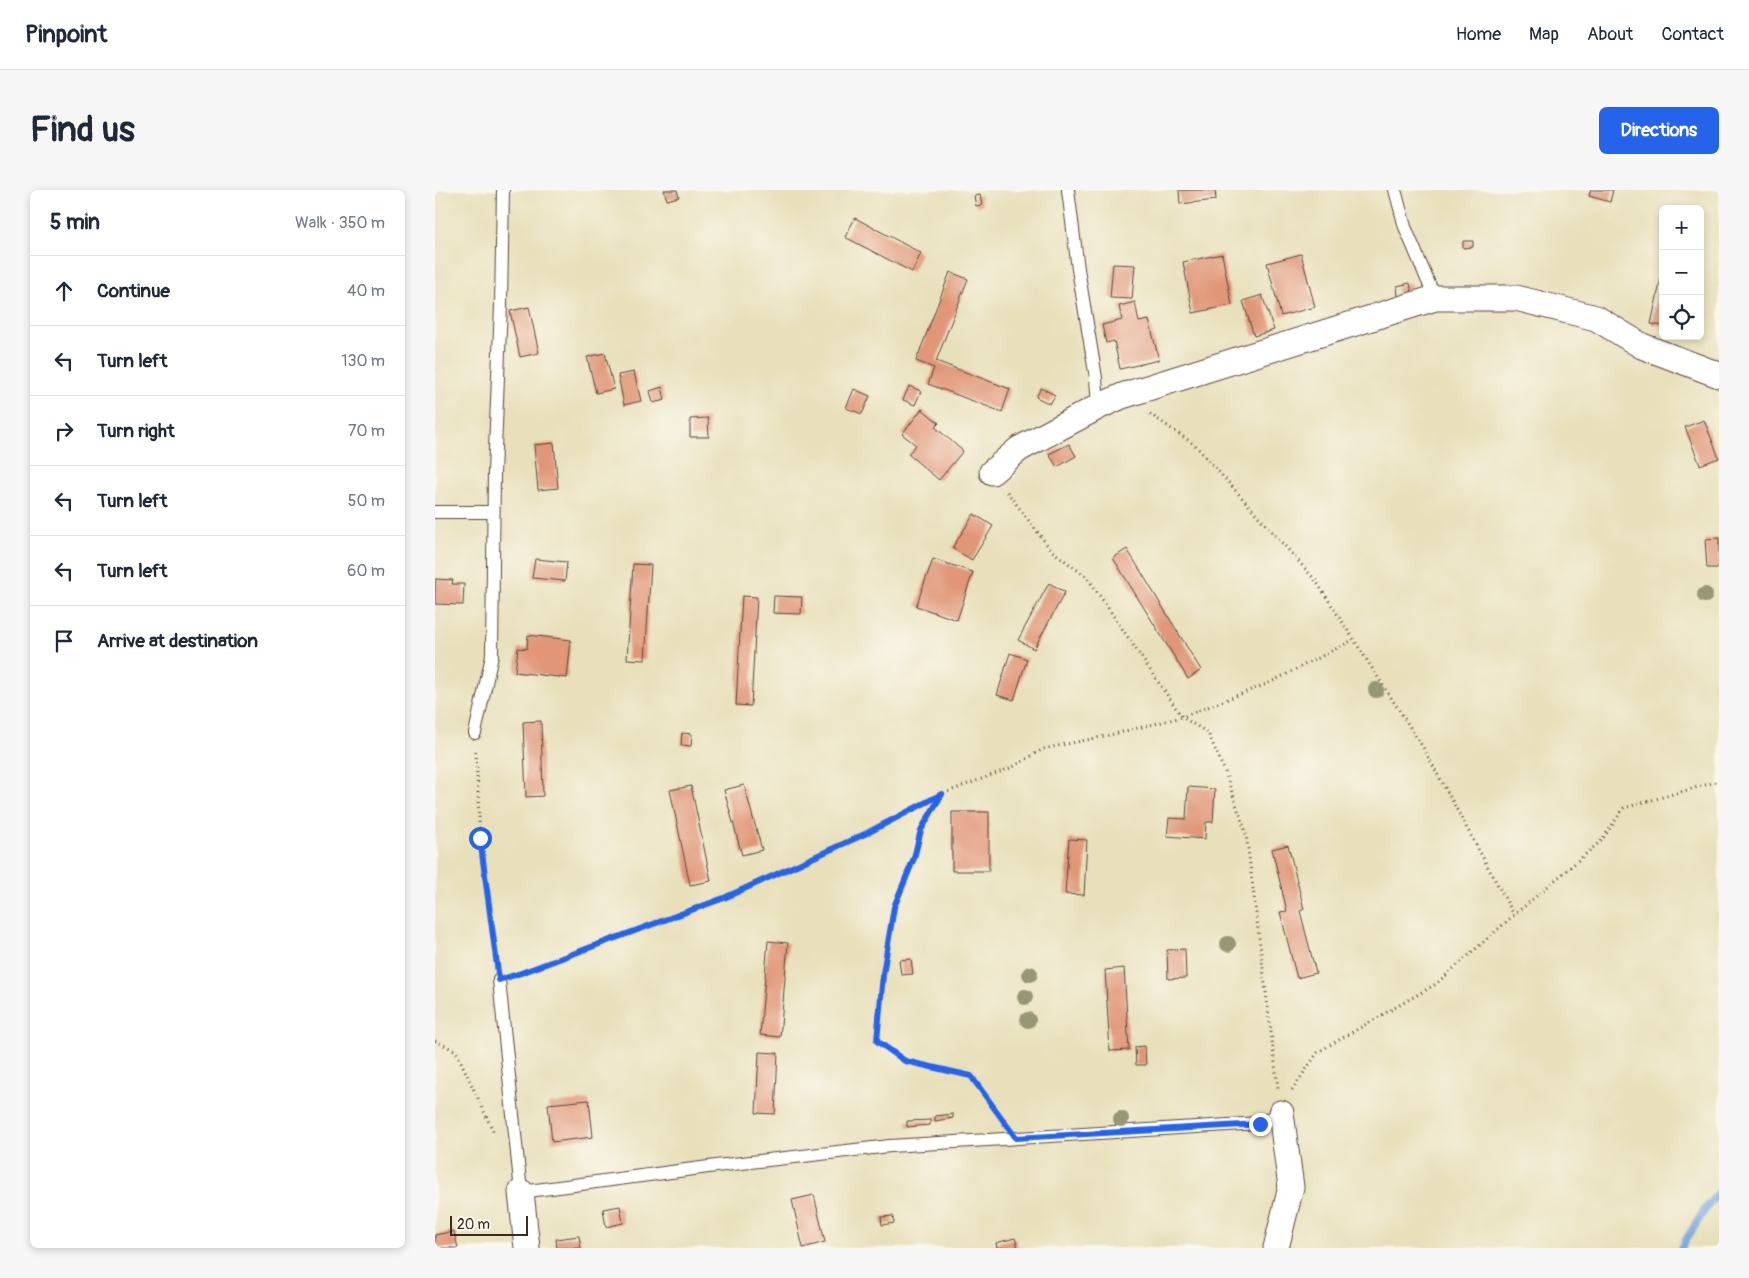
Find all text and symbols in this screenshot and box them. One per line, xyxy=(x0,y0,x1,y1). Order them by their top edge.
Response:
text: Pinpoint xyxy=(25,20,107,49)
text: Home xyxy=(1456,23,1501,46)
text: Map xyxy=(1529,23,1559,46)
text: About xyxy=(1587,23,1633,46)
text: Contact xyxy=(1661,23,1724,46)
button: Directions xyxy=(1599,107,1719,154)
text: Find us xyxy=(30,108,135,152)
map controls xyxy=(1659,205,1704,340)
button: + xyxy=(1659,205,1704,250)
text: 5 min xyxy=(50,209,100,236)
text: Walk · 350 m xyxy=(295,213,385,233)
button: − xyxy=(1659,250,1704,295)
icon: ahead xyxy=(50,277,78,305)
text: Continue xyxy=(97,279,170,303)
text: 40 m xyxy=(347,281,385,301)
button: locate xyxy=(1659,295,1704,340)
icon: left xyxy=(50,347,78,375)
text: Turn left xyxy=(97,349,167,373)
text: 130 m xyxy=(341,351,385,371)
icon: right xyxy=(50,417,78,445)
text: Turn right xyxy=(97,419,175,443)
text: 70 m xyxy=(348,421,385,441)
icon: left xyxy=(50,487,78,515)
text: Turn left xyxy=(97,489,167,513)
text: 50 m xyxy=(348,491,385,511)
icon: left xyxy=(50,557,78,585)
text: Turn left xyxy=(97,559,167,583)
text: 60 m xyxy=(347,561,385,581)
icon: arrive xyxy=(50,627,78,655)
text: Arrive at destination xyxy=(97,629,258,653)
route start xyxy=(469,827,492,850)
route end xyxy=(1249,1113,1272,1136)
scale bar xyxy=(450,1213,527,1236)
text: 20 m xyxy=(457,1216,490,1233)

